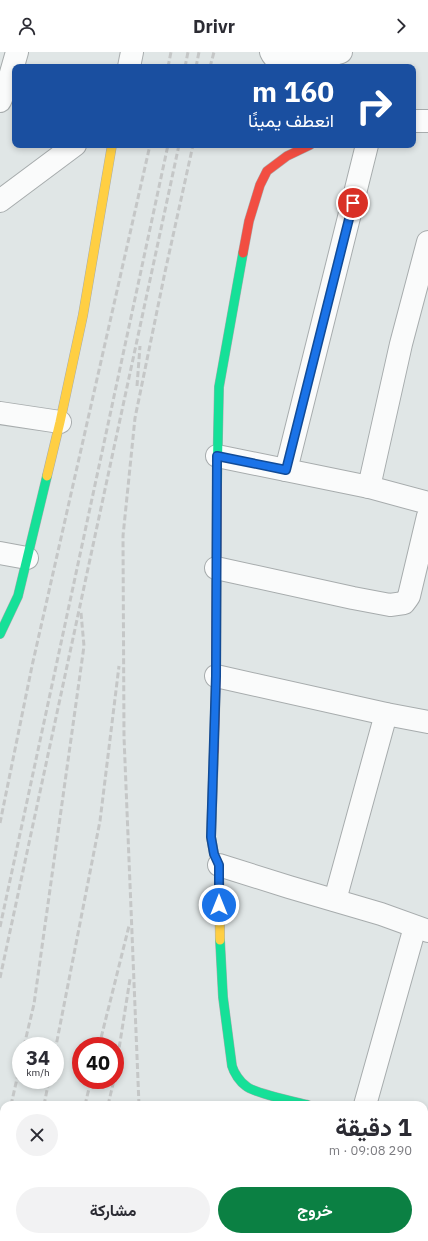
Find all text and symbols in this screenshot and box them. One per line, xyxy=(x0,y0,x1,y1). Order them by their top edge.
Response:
icon: person xyxy=(16,15,38,37)
text: Drivr xyxy=(193,15,235,38)
icon: forward xyxy=(390,15,412,37)
text: 160 m xyxy=(252,73,334,110)
icon: right xyxy=(348,80,400,132)
text: انعطف يمينًا xyxy=(248,109,334,132)
pin xyxy=(336,186,370,220)
icon: arrive xyxy=(342,192,364,214)
position arrow xyxy=(198,884,240,926)
speed limit sign: 40 xyxy=(72,1037,124,1089)
text: 34 xyxy=(26,1044,50,1071)
text: km/h xyxy=(26,1066,50,1079)
text: 1 دقيقة xyxy=(335,1111,412,1143)
button: close xyxy=(16,1114,58,1156)
text: 290 m · 09:08 xyxy=(329,1142,412,1159)
button: مشاركة xyxy=(16,1187,210,1233)
button: خروج xyxy=(218,1187,412,1233)

